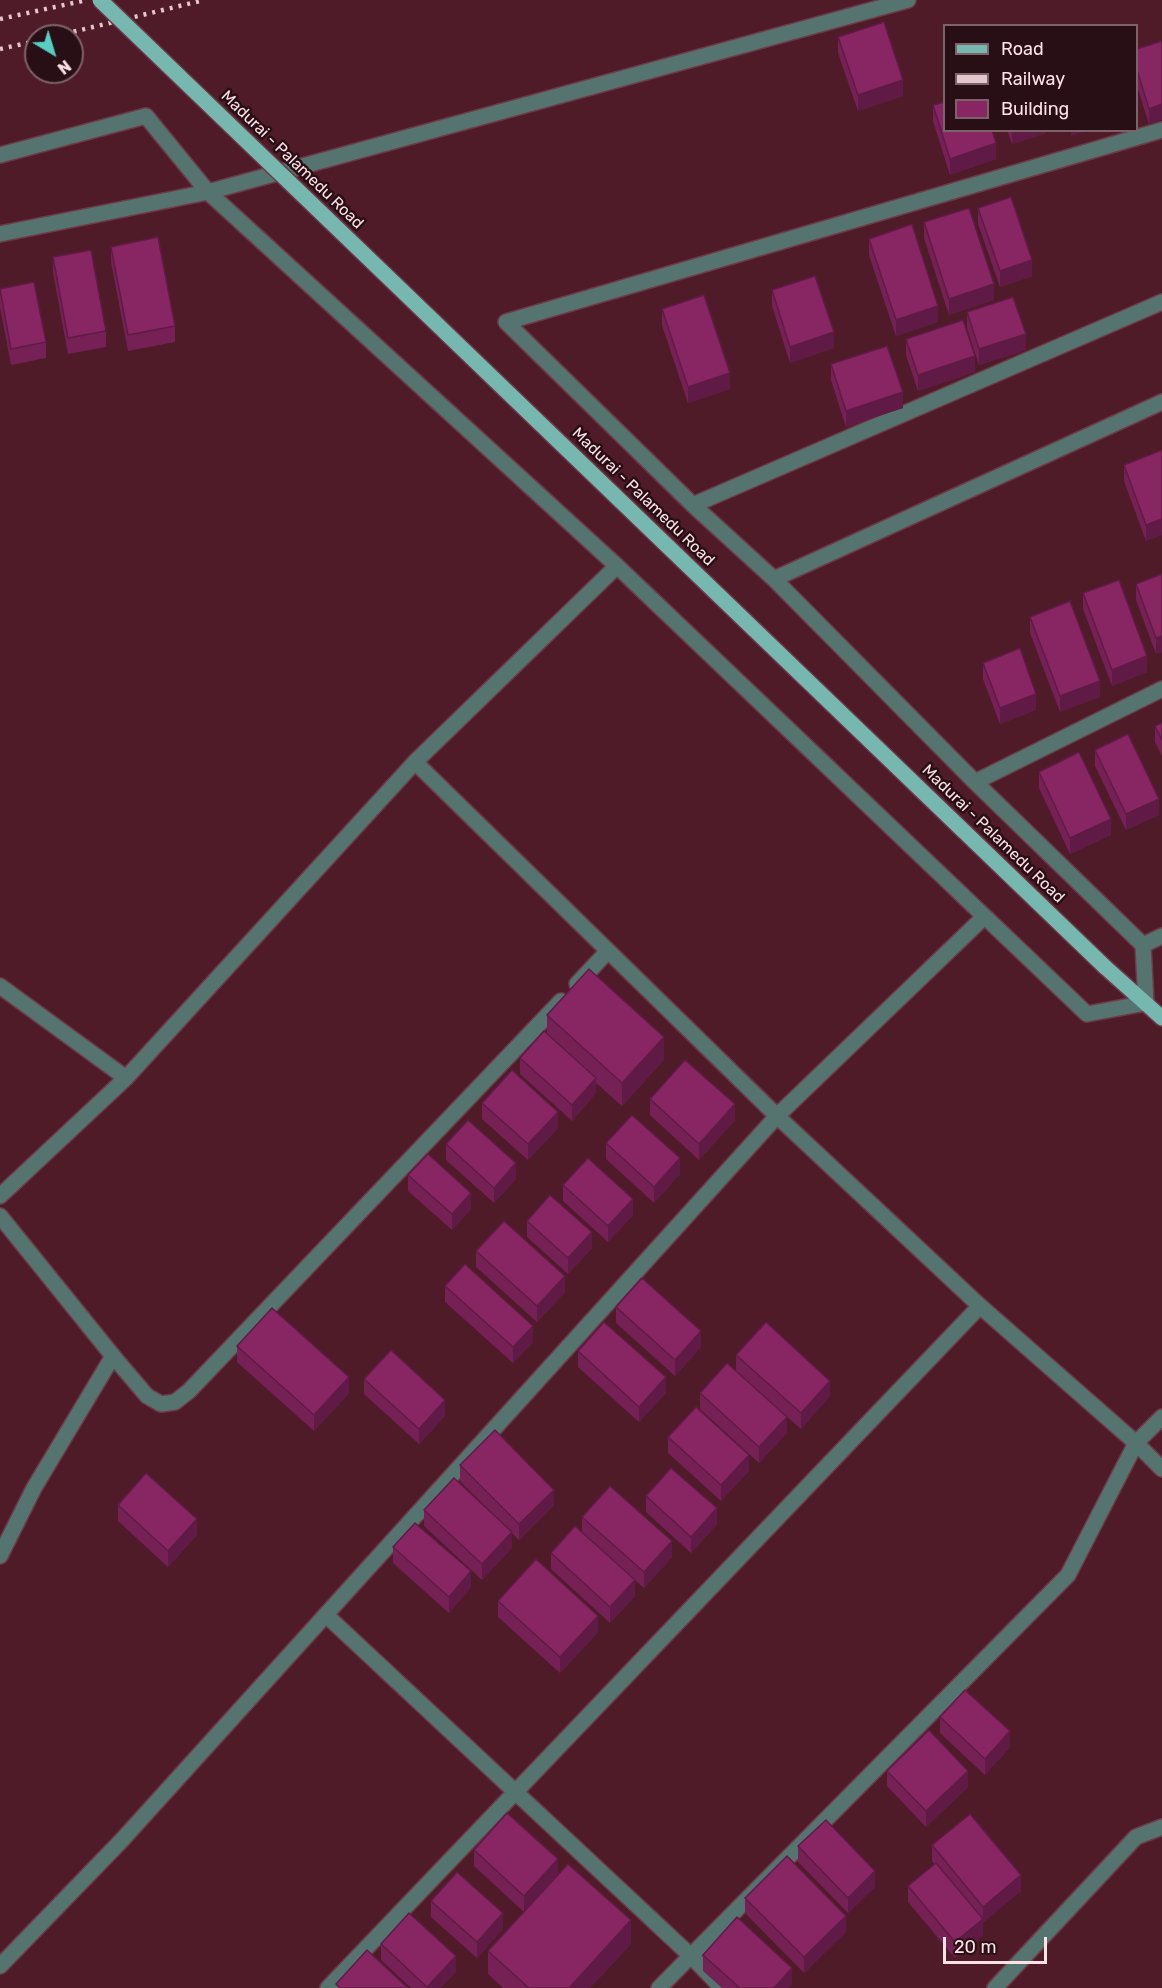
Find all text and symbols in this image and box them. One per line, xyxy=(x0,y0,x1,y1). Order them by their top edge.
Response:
north arrow xyxy=(24,24,84,84)
legend xyxy=(943,24,1138,132)
text: Road xyxy=(1001,38,1044,60)
text: N xyxy=(54,56,75,78)
text: Railway xyxy=(1001,68,1065,90)
street label: Madurai - Palamedu Road xyxy=(217,87,367,233)
text: Building xyxy=(1001,98,1069,120)
street label: Madurai - Palamedu Road xyxy=(568,424,718,570)
street label: Madurai - Palamedu Road xyxy=(918,761,1068,907)
scale bar xyxy=(946,1925,1050,1963)
text: 20 m xyxy=(954,1936,996,1958)

